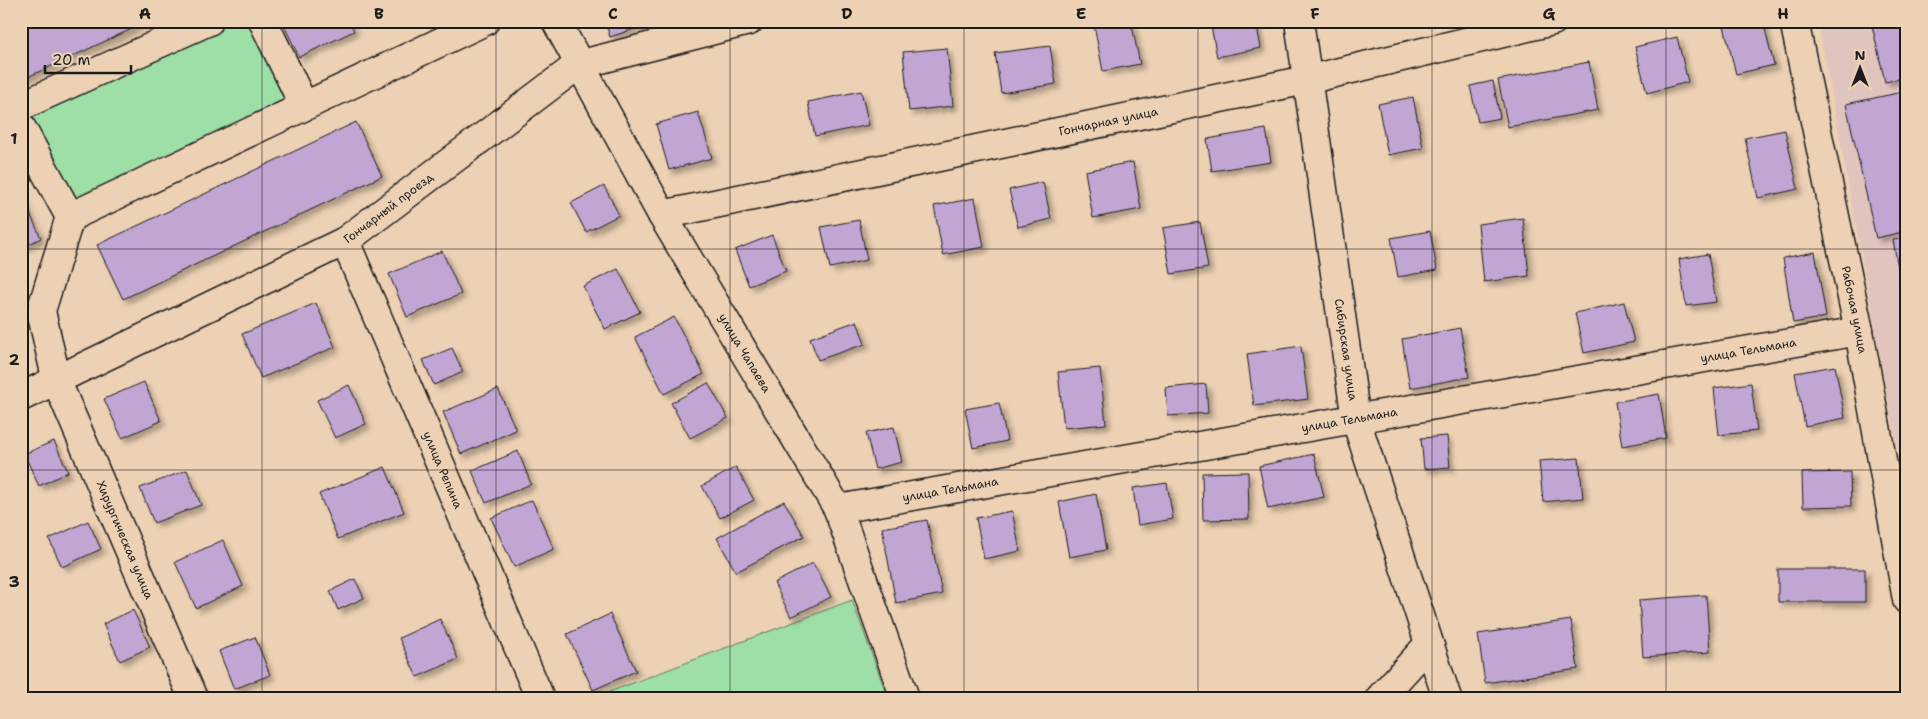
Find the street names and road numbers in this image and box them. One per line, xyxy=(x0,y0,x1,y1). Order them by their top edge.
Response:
street label: Гончарная улица xyxy=(1057,103,1160,140)
street label: Гончарный проезд xyxy=(340,169,437,247)
street label: Рабочая улица xyxy=(1838,265,1871,355)
street label: Сибирская улица xyxy=(1331,298,1361,402)
street label: улица Чапаева xyxy=(715,310,775,396)
street label: улица Тельмана xyxy=(1699,334,1798,367)
street label: улица Тельмана xyxy=(1300,404,1399,436)
street label: улица Репина xyxy=(419,429,467,512)
street label: улица Тельмана xyxy=(901,473,1000,506)
street label: Хирургическая улица xyxy=(93,478,157,602)

